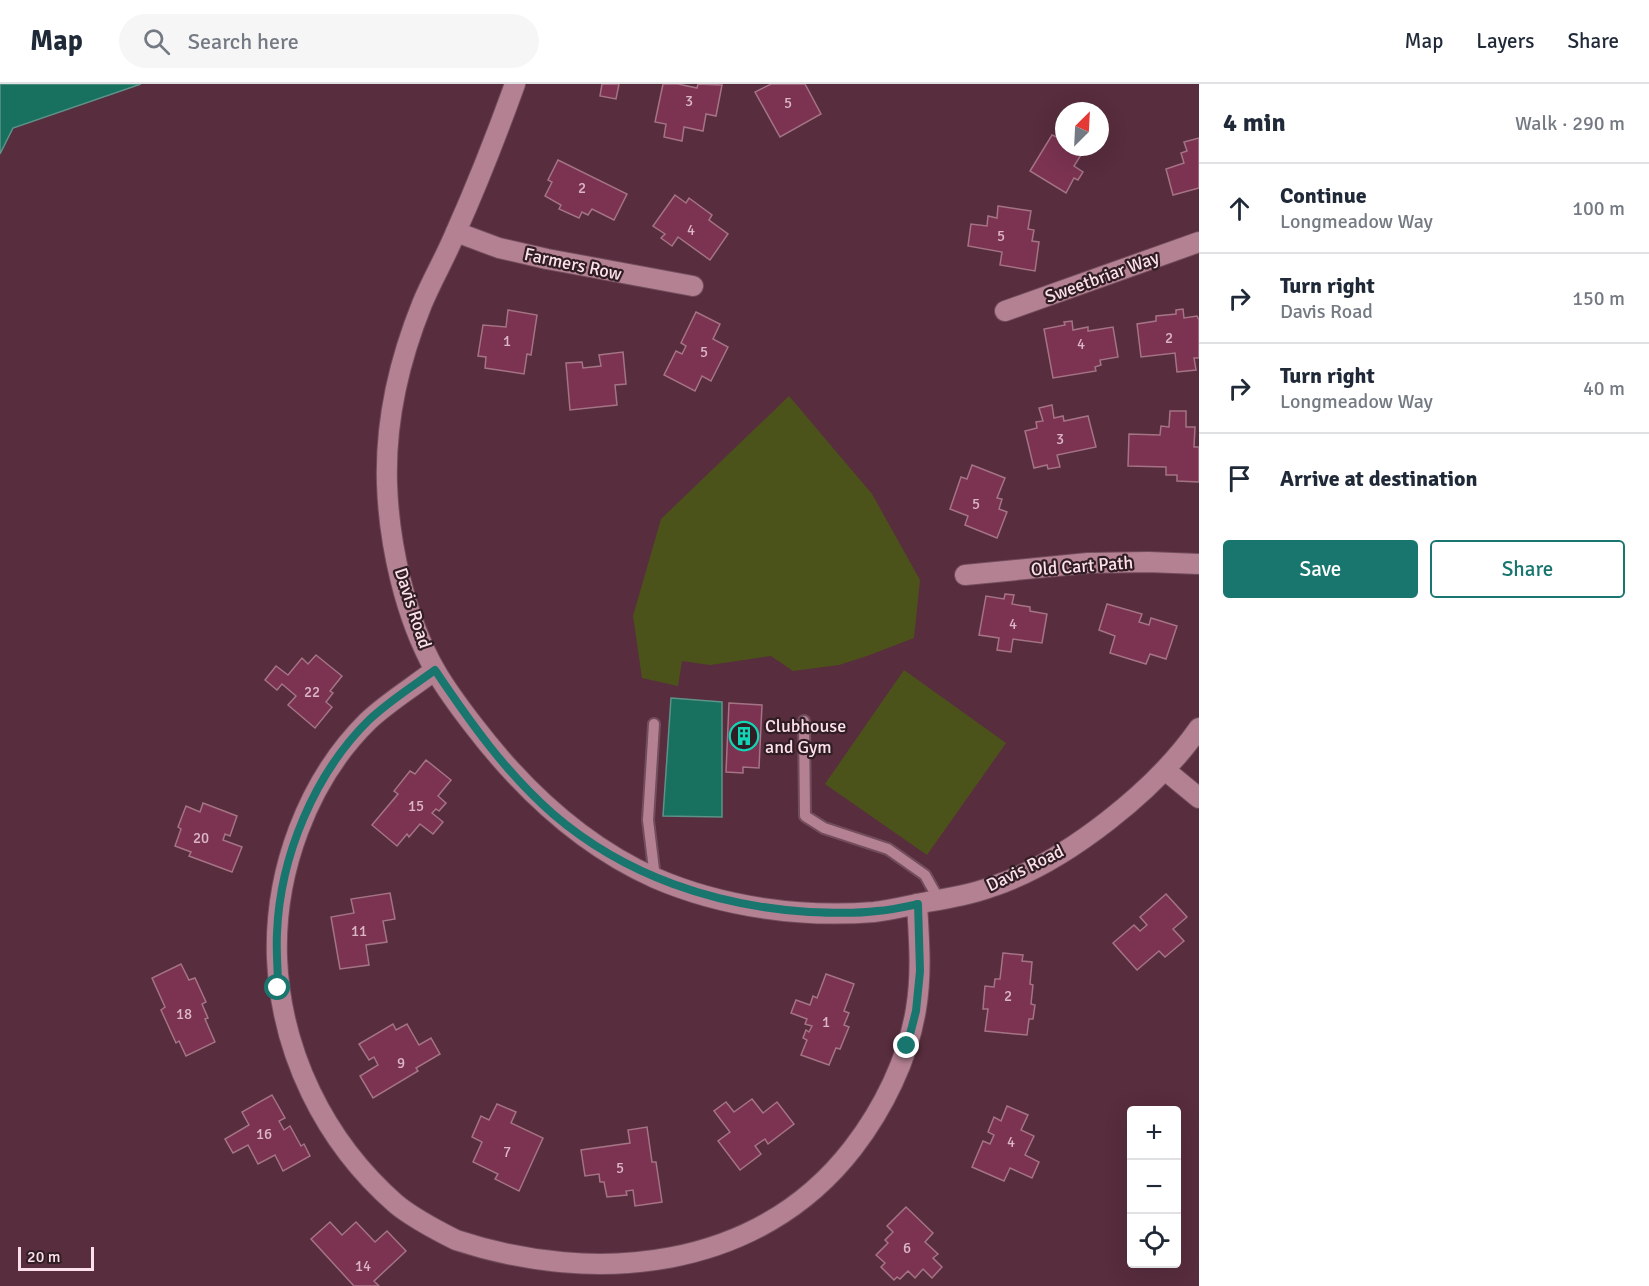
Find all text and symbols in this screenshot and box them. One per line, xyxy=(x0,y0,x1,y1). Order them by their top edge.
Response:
search box xyxy=(119,14,539,68)
text: Map xyxy=(30,24,83,58)
icon: search xyxy=(140,25,173,58)
text: Search here xyxy=(188,28,299,55)
text: Map xyxy=(1405,28,1443,54)
text: Layers xyxy=(1476,28,1534,54)
text: Share xyxy=(1567,28,1619,54)
house number: 3 xyxy=(685,92,693,110)
house number: 5 xyxy=(784,94,792,112)
north arrow xyxy=(1055,102,1109,156)
text: 4 min xyxy=(1223,107,1286,139)
text: Walk · 290 m xyxy=(1515,111,1625,136)
house number: 2 xyxy=(578,179,586,197)
text: Continue xyxy=(1280,182,1367,209)
icon: ahead xyxy=(1223,192,1256,225)
text: 100 m xyxy=(1572,196,1625,221)
text: Longmeadow Way xyxy=(1280,209,1433,234)
house number: 4 xyxy=(687,221,695,239)
house number: 5 xyxy=(997,227,1005,245)
street label: Farmers Row xyxy=(522,243,624,285)
street label: Sweetbriar Way xyxy=(1042,246,1163,308)
text: Turn right xyxy=(1280,272,1375,299)
icon: right xyxy=(1223,282,1256,315)
text: 150 m xyxy=(1572,286,1625,311)
text: Davis Road xyxy=(1280,299,1373,324)
house number: 2 xyxy=(1165,329,1173,347)
house number: 1 xyxy=(503,332,511,350)
house number: 4 xyxy=(1077,335,1085,353)
house number: 5 xyxy=(700,343,708,361)
text: Turn right xyxy=(1280,362,1375,389)
icon: right xyxy=(1223,372,1256,405)
text: 40 m xyxy=(1583,376,1625,401)
text: Longmeadow Way xyxy=(1280,389,1433,414)
house number: 3 xyxy=(1056,430,1064,448)
icon: arrive xyxy=(1223,462,1256,495)
text: Arrive at destination xyxy=(1280,465,1477,492)
house number: 5 xyxy=(972,495,980,513)
button: Save xyxy=(1223,540,1418,598)
button: Share xyxy=(1430,540,1625,598)
street label: Old Cart Path xyxy=(1030,551,1134,581)
street label: Davis Road xyxy=(390,565,436,651)
house number: 4 xyxy=(1009,615,1017,633)
house number: 22 xyxy=(304,683,320,701)
place label: Clubhouse and Gym xyxy=(765,715,846,758)
building icon: Clubhouse and Gym xyxy=(728,720,760,752)
house number: 15 xyxy=(408,797,424,815)
house number: 20 xyxy=(193,829,209,847)
street label: Davis Road xyxy=(983,840,1067,896)
house number: 11 xyxy=(351,922,367,940)
route start xyxy=(264,974,290,1000)
house number: 2 xyxy=(1004,987,1012,1005)
house number: 18 xyxy=(176,1005,192,1023)
house number: 1 xyxy=(822,1013,830,1031)
route end xyxy=(893,1032,919,1058)
house number: 9 xyxy=(397,1054,405,1072)
map controls xyxy=(1127,1106,1181,1268)
button: + xyxy=(1127,1106,1181,1160)
house number: 16 xyxy=(256,1125,272,1143)
house number: 4 xyxy=(1007,1133,1015,1151)
house number: 7 xyxy=(503,1143,511,1161)
house number: 5 xyxy=(616,1159,624,1177)
button: − xyxy=(1127,1160,1181,1214)
button: locate xyxy=(1127,1214,1181,1268)
house number: 6 xyxy=(903,1239,911,1257)
scale bar xyxy=(18,1244,94,1272)
text: 20 m xyxy=(27,1247,61,1267)
house number: 14 xyxy=(355,1257,371,1275)

